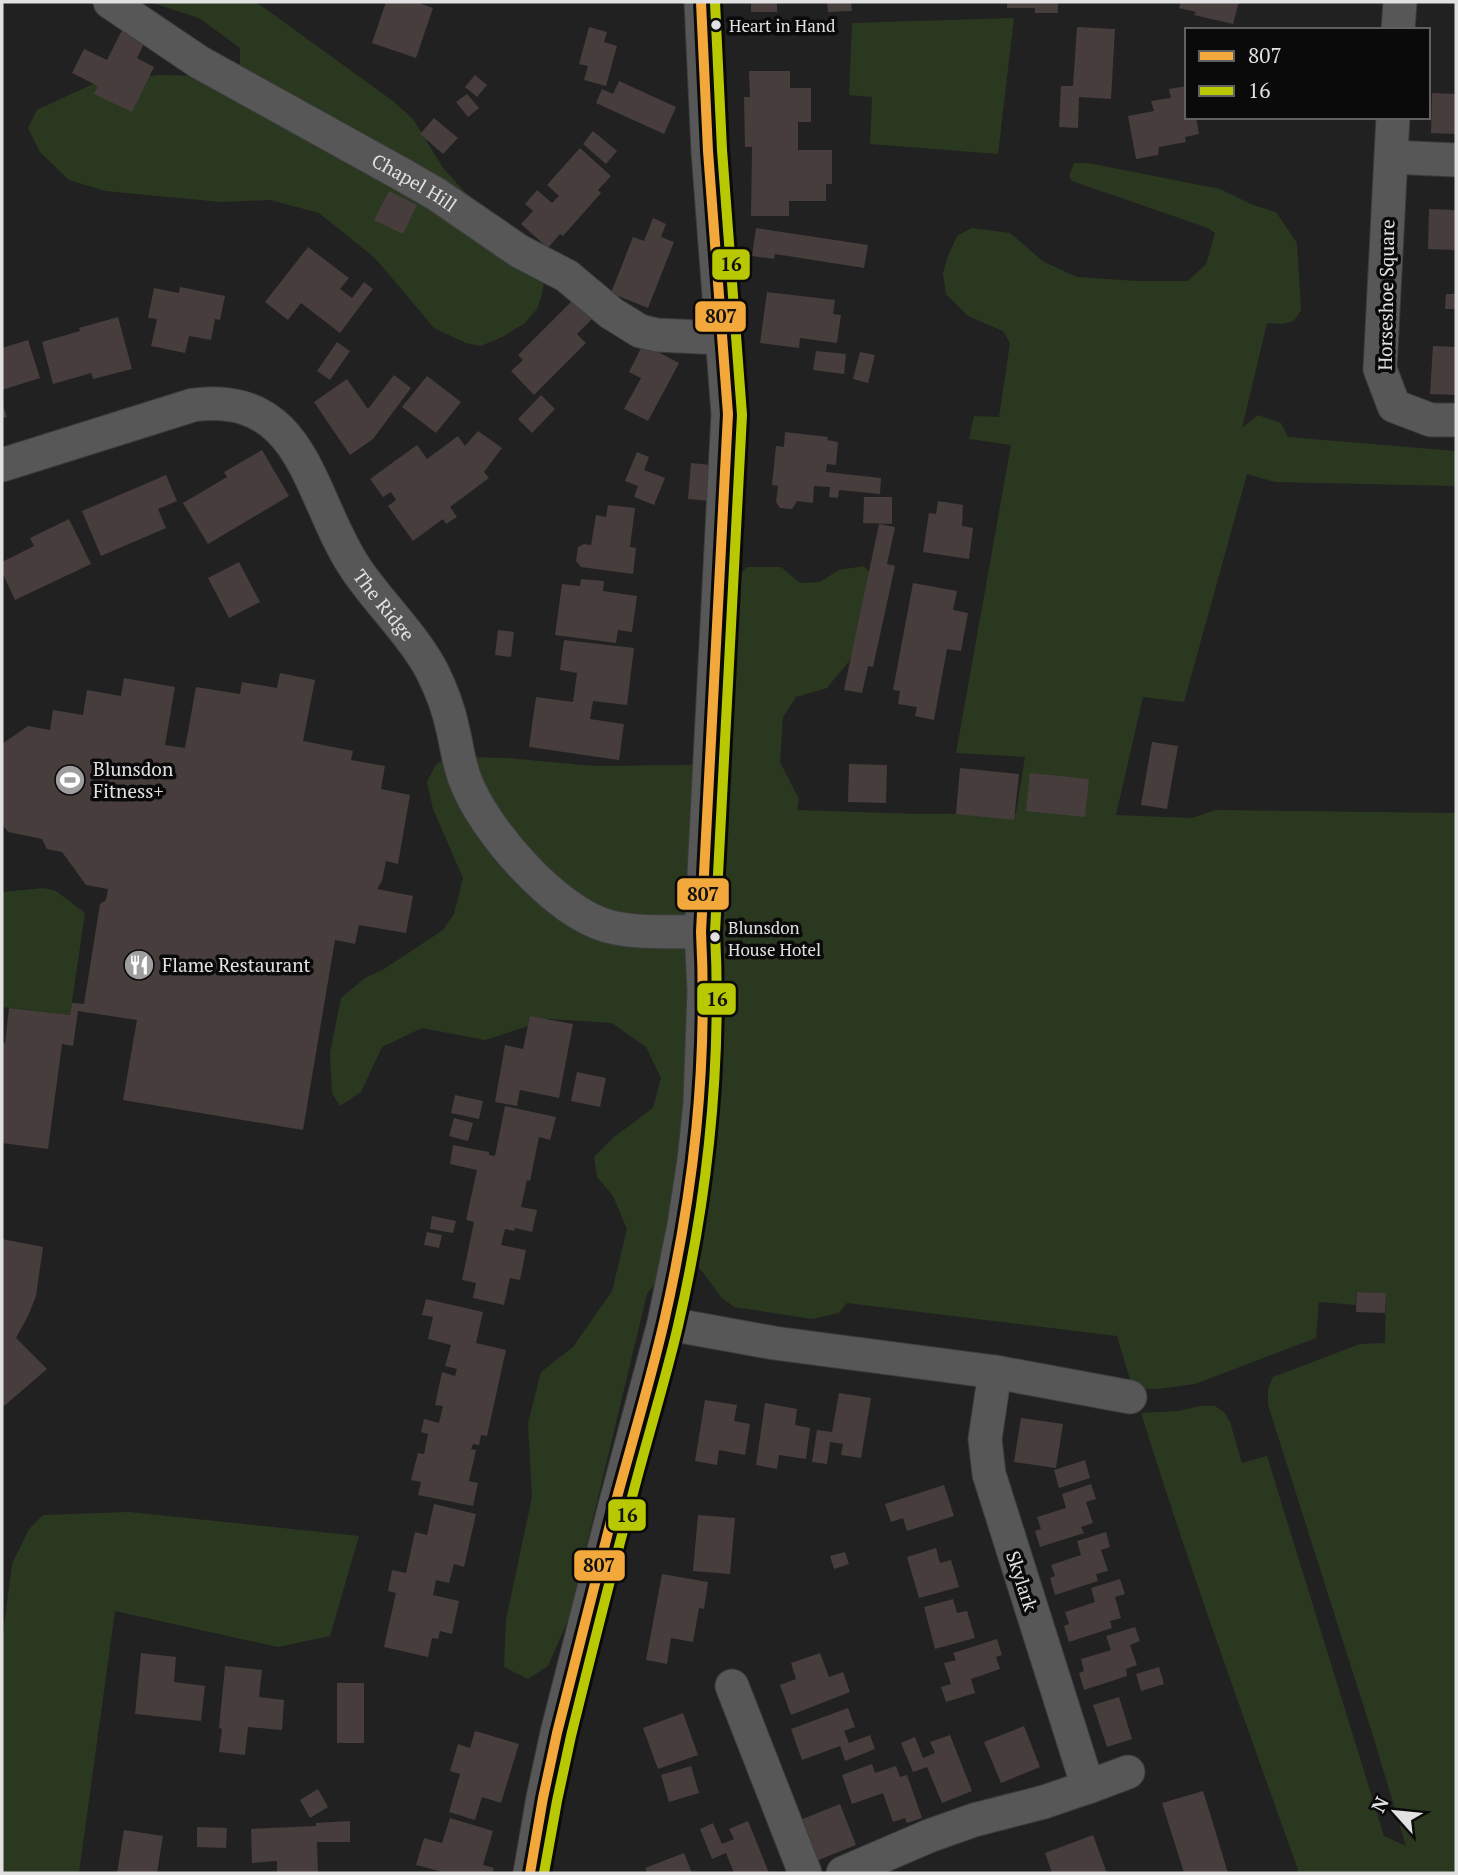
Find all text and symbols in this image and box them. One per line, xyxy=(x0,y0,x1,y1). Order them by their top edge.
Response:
place label: Heart in Hand xyxy=(729,14,836,37)
marker: Heart in Hand xyxy=(709,18,723,32)
legend xyxy=(1185,28,1430,119)
text: 807 xyxy=(1248,41,1282,69)
text: 16 xyxy=(1248,76,1270,104)
street label: Chapel Hill xyxy=(368,147,462,217)
street label: Horseshoe Square xyxy=(1372,219,1399,371)
line badge: 16 xyxy=(711,248,751,281)
text: 16 xyxy=(720,251,742,276)
line badge: 807 xyxy=(694,300,747,333)
text: 807 xyxy=(705,303,737,328)
street label: The Ridge xyxy=(348,564,421,646)
place label: Blunsdon Fitness+ xyxy=(93,756,173,803)
sports icon: Blunsdon Fitness+ xyxy=(53,763,87,797)
line badge: 807 xyxy=(676,877,730,911)
text: 807 xyxy=(687,881,719,906)
place label: Blunsdon House Hotel xyxy=(728,916,821,961)
marker: Blunsdon House Hotel xyxy=(708,930,722,944)
restaurant icon: Flame Restaurant xyxy=(122,948,156,982)
place label: Flame Restaurant xyxy=(162,952,311,977)
line badge: 16 xyxy=(696,982,737,1016)
text: 16 xyxy=(706,986,728,1011)
line badge: 16 xyxy=(607,1498,647,1532)
text: 16 xyxy=(616,1502,638,1527)
street label: Skylark xyxy=(1001,1548,1044,1614)
line badge: 807 xyxy=(573,1549,626,1582)
text: 807 xyxy=(583,1552,615,1577)
north arrow xyxy=(1360,1777,1430,1847)
text: N xyxy=(1365,1791,1394,1816)

